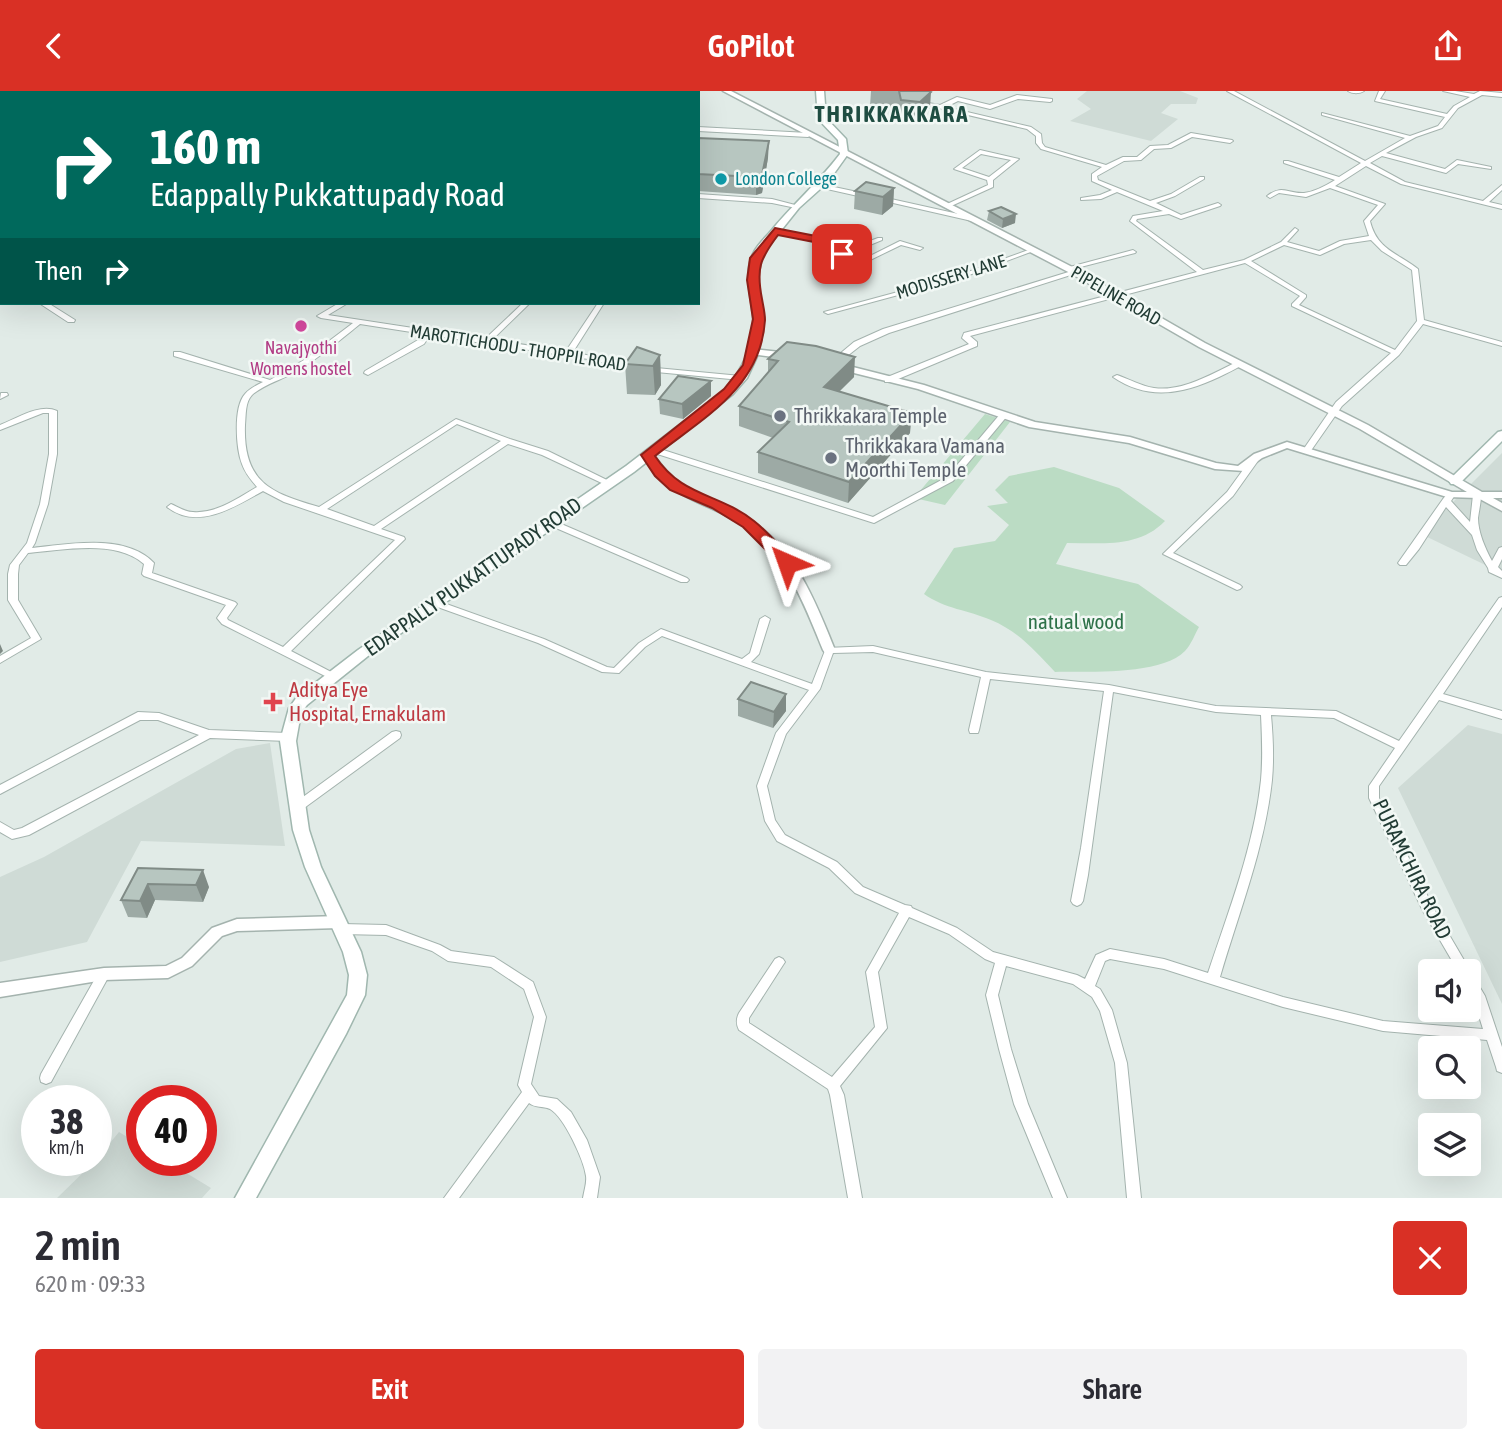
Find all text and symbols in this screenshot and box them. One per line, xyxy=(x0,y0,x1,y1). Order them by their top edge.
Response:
icon: back xyxy=(35,27,73,65)
text: GoPilot xyxy=(707,27,795,64)
icon: share xyxy=(1429,27,1467,65)
district label: THRIKKAKKARA xyxy=(814,101,970,127)
text: 160 m xyxy=(150,118,261,174)
icon: right xyxy=(35,119,126,210)
place label: London College xyxy=(735,168,837,189)
marker: London College xyxy=(713,171,729,187)
text: Edappally Pukkattupady Road xyxy=(150,176,505,213)
pin xyxy=(812,224,872,284)
icon: arrive xyxy=(823,235,861,273)
street label: MODISSERY LANE xyxy=(894,250,1008,303)
icon: right xyxy=(97,252,135,290)
text: Then xyxy=(35,256,83,286)
street label: PIPELINE ROAD xyxy=(1068,261,1165,330)
marker: Navajyothi Womens hostel xyxy=(293,318,309,334)
street label: MAROTTICHODU - THOPPIL ROAD xyxy=(409,320,627,375)
place label: Navajyothi Womens hostel xyxy=(250,337,352,379)
place label: Thrikkakara Temple xyxy=(794,403,947,427)
marker: Thrikkakara Temple xyxy=(772,408,788,424)
place label: Thrikkakara Vamana Moorthi Temple xyxy=(845,433,1005,481)
marker: Thrikkakara Vamana Moorthi Temple xyxy=(823,450,839,466)
street label: EDAPPALLY PUKKATTUPADY ROAD xyxy=(359,492,585,660)
position arrow xyxy=(750,526,824,600)
park label: natual wood xyxy=(1028,609,1124,633)
place label: Aditya Eye Hospital, Ernakulam xyxy=(289,677,446,725)
marker: Aditya Eye Hospital, Ernakulam xyxy=(263,692,283,712)
street label: PURAMCHIRA ROAD xyxy=(1369,795,1457,943)
map controls xyxy=(1418,959,1481,1176)
button: sound xyxy=(1418,959,1481,1022)
button: search xyxy=(1418,1036,1481,1099)
speed limit sign: 40 xyxy=(126,1085,217,1176)
text: 38 xyxy=(50,1101,83,1141)
button: layers xyxy=(1418,1113,1481,1176)
text: km/h xyxy=(49,1137,84,1158)
text: 2 min xyxy=(35,1221,121,1269)
button: close xyxy=(1393,1221,1467,1295)
text: 620 m · 09:33 xyxy=(35,1271,146,1297)
button: Exit xyxy=(35,1349,744,1429)
button: Share xyxy=(758,1349,1467,1429)

